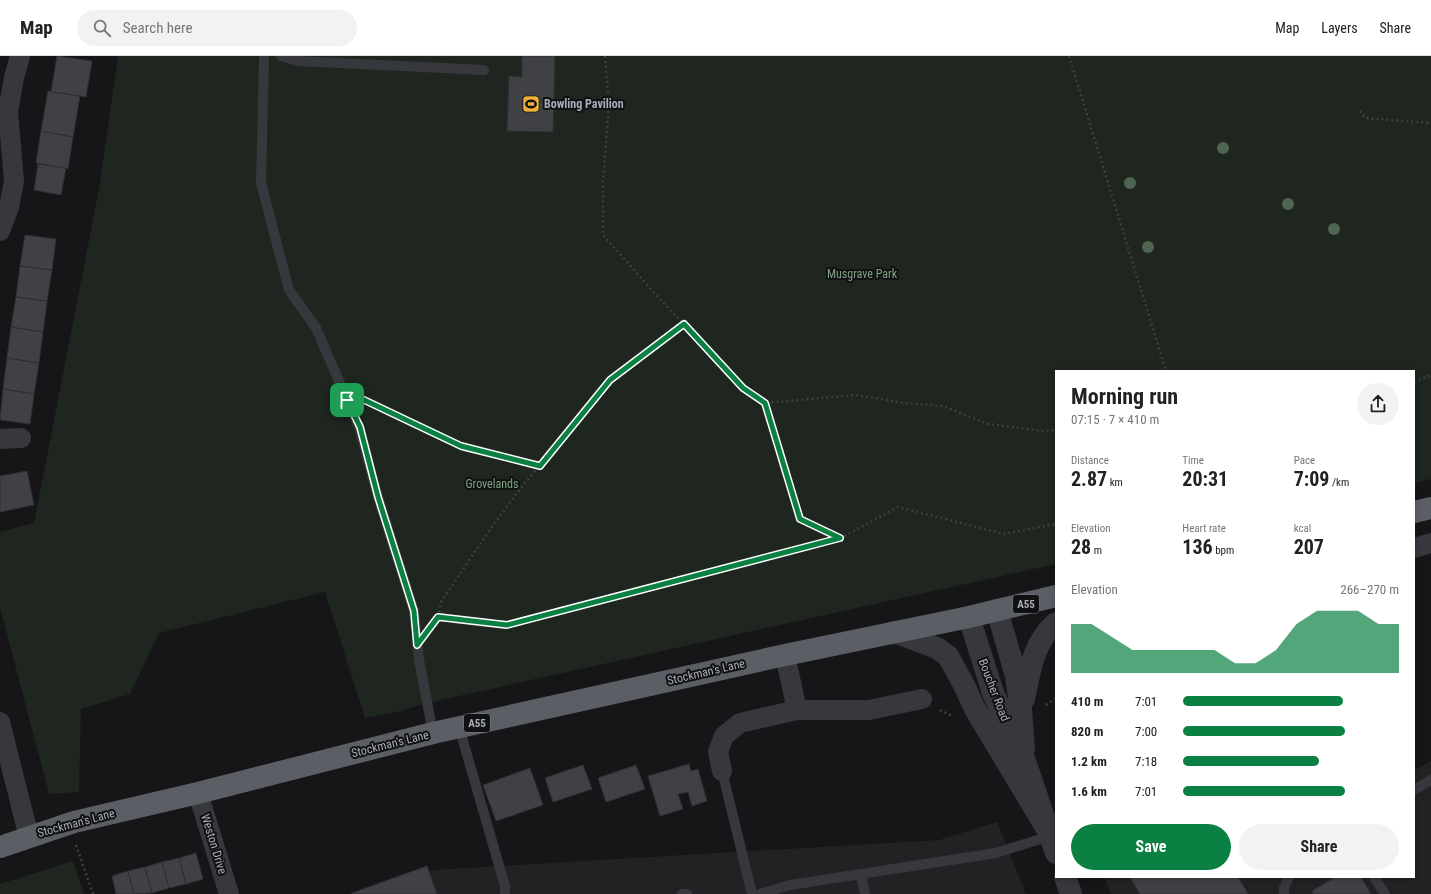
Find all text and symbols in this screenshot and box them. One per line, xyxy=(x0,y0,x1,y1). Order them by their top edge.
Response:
search box xyxy=(77,10,357,46)
text: Map xyxy=(20,16,53,39)
icon: search xyxy=(91,17,113,39)
text: Search here xyxy=(123,19,193,37)
text: Map xyxy=(1275,20,1299,36)
text: Layers xyxy=(1321,20,1358,36)
text: Share xyxy=(1380,20,1411,36)
sports icon: Bowling Pavilion xyxy=(521,94,541,114)
place label: Bowling Pavilion xyxy=(544,97,624,111)
park label: Musgrave Park xyxy=(827,267,898,281)
pin xyxy=(330,383,364,417)
button: share xyxy=(1357,383,1399,425)
text: Morning run xyxy=(1071,384,1178,409)
icon: arrive xyxy=(336,389,358,411)
text: 07:15 · 7 × 410 m xyxy=(1071,412,1159,427)
text: Distance xyxy=(1071,454,1109,467)
text: Time xyxy=(1182,454,1204,467)
text: Pace xyxy=(1294,454,1315,467)
text: 2.87 xyxy=(1071,467,1107,491)
text: 20:31 xyxy=(1182,467,1228,491)
text: 7:09 xyxy=(1294,467,1329,491)
text: km xyxy=(1107,476,1123,489)
text: /km xyxy=(1329,476,1349,489)
park label: Grovelands xyxy=(466,477,519,491)
text: Elevation xyxy=(1071,522,1111,535)
text: Heart rate xyxy=(1182,522,1226,535)
text: kcal xyxy=(1294,522,1311,535)
text: 28 xyxy=(1071,535,1091,559)
text: 136 xyxy=(1182,535,1213,559)
text: 207 xyxy=(1294,535,1324,559)
text: m xyxy=(1091,544,1102,557)
text: bpm xyxy=(1213,544,1234,557)
text: Elevation xyxy=(1071,582,1118,597)
text: 266–270 m xyxy=(1340,582,1399,597)
road number: A55 xyxy=(1013,595,1039,613)
street label: Stockman's Lane xyxy=(666,656,747,688)
street label: Boucher Road xyxy=(976,657,1012,723)
text: 410 m xyxy=(1071,694,1103,709)
text: 7:01 xyxy=(1135,694,1157,709)
road number: A55 xyxy=(464,714,490,732)
text: 820 m xyxy=(1071,724,1103,739)
text: 7:00 xyxy=(1135,724,1157,739)
street label: Stockman's Lane xyxy=(350,728,431,760)
text: 1.2 km xyxy=(1071,754,1107,769)
text: 7:18 xyxy=(1135,754,1157,769)
text: 1.6 km xyxy=(1071,784,1107,799)
text: 7:01 xyxy=(1135,784,1157,799)
street label: Stockman's Lane xyxy=(36,806,116,840)
street label: Weston Drive xyxy=(198,812,230,876)
button: Save xyxy=(1071,824,1231,870)
button: Share xyxy=(1239,824,1399,870)

